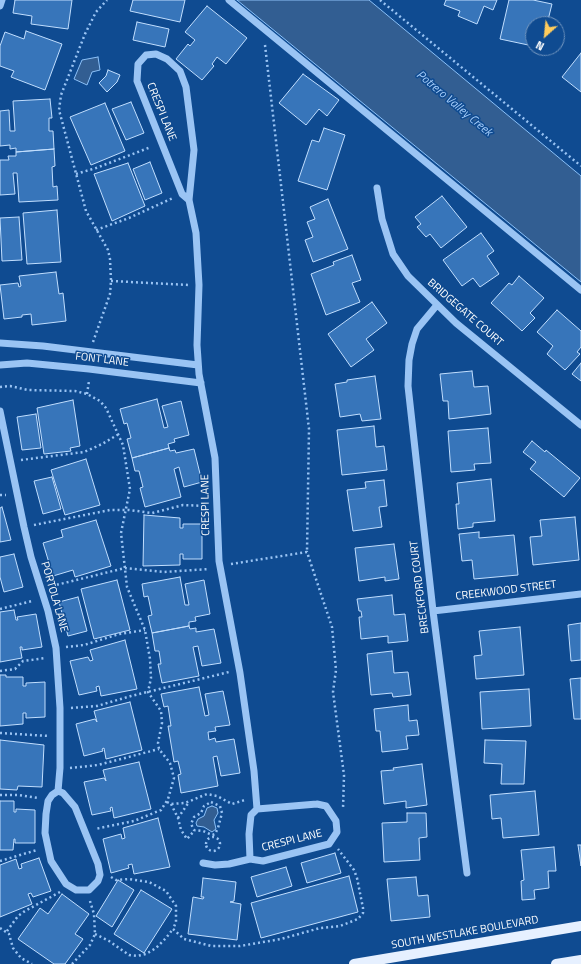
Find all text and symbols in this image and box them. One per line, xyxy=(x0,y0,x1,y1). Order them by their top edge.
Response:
north arrow xyxy=(525,16,565,56)
text: N xyxy=(533,37,547,55)
water label: Potrero Valley Creek xyxy=(413,68,495,140)
street label: CRESPI LANE xyxy=(143,81,179,143)
street label: BRIDGEGATE COURT xyxy=(424,277,506,349)
street label: FONT LANE xyxy=(74,350,130,370)
street label: CRESPI LANE xyxy=(199,474,213,536)
street label: BRECKFORD COURT xyxy=(408,540,432,634)
street label: PORTOLA LANE xyxy=(38,560,70,634)
street label: CREEKWOOD STREET xyxy=(455,578,557,604)
street label: CRESPI LANE xyxy=(260,827,324,855)
street label: SOUTH WESTLAKE BOULEVARD xyxy=(390,914,540,952)

